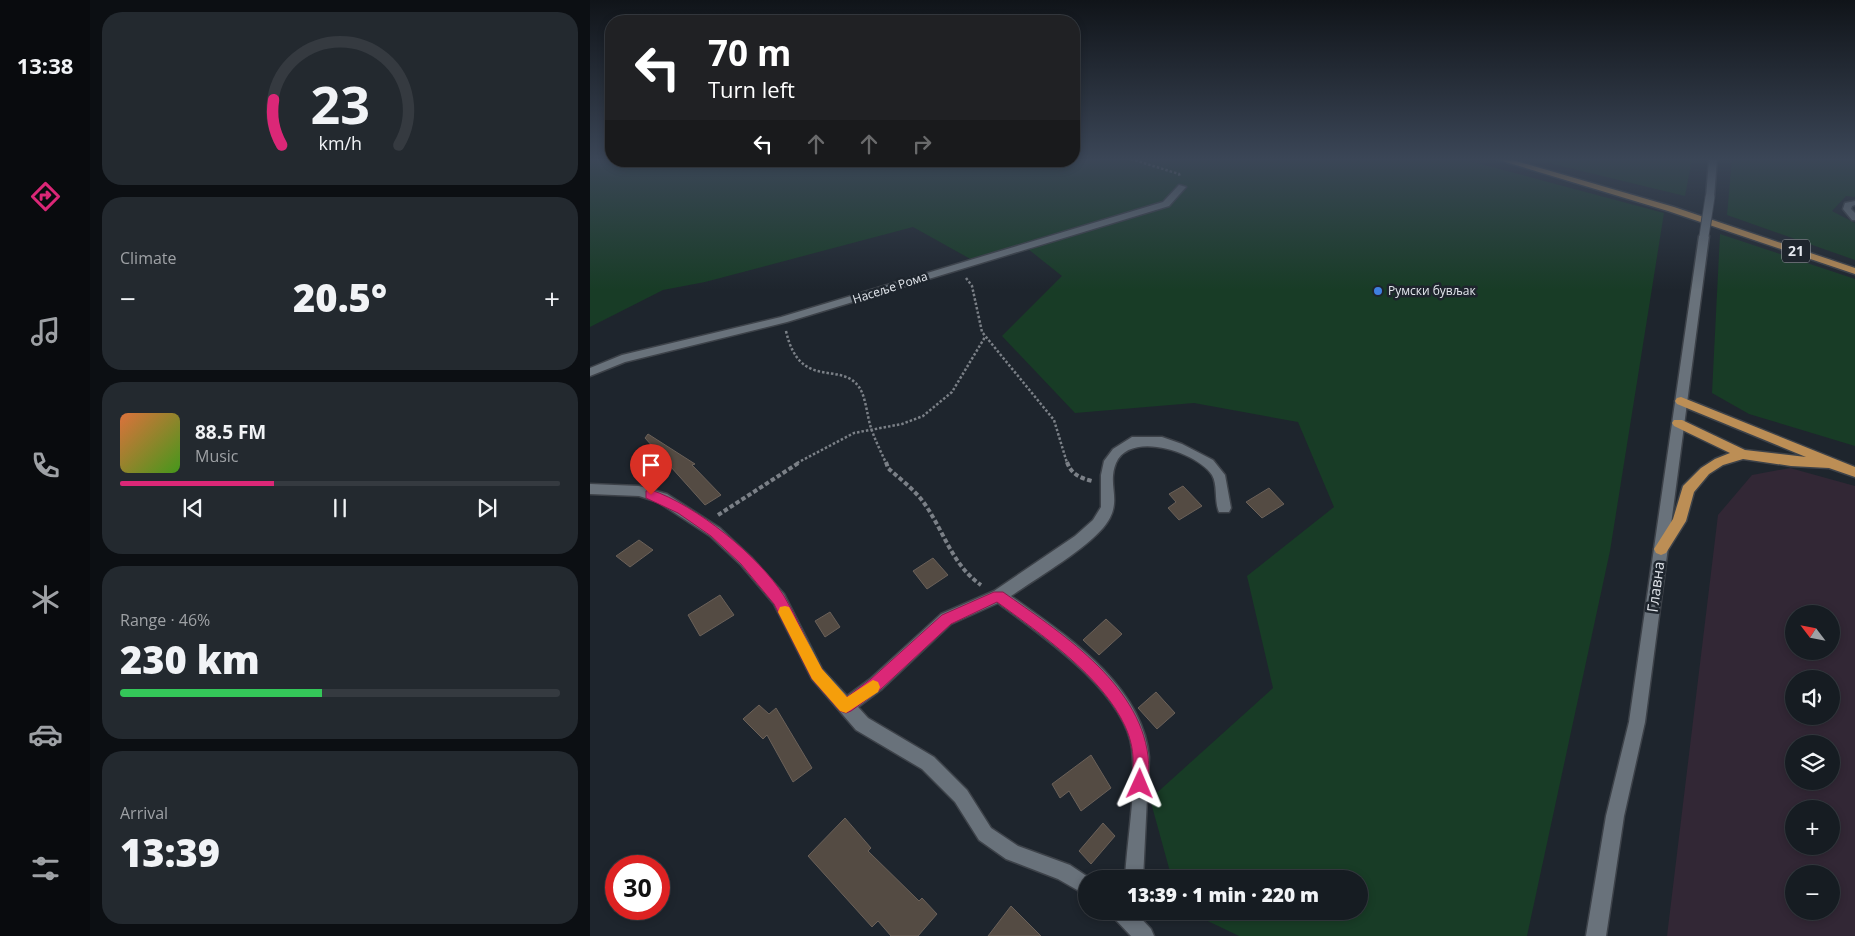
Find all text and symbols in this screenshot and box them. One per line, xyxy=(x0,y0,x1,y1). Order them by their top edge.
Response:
text: 70 m xyxy=(708,29,791,76)
icon: left xyxy=(625,35,690,100)
text: 13:38 xyxy=(17,50,73,80)
text: 23 xyxy=(310,68,370,139)
text: Turn left xyxy=(708,74,795,104)
icon: left xyxy=(749,130,777,158)
icon: ahead xyxy=(802,130,830,158)
icon: ahead xyxy=(855,130,883,158)
icon: right xyxy=(908,130,936,158)
text: km/h xyxy=(318,131,362,155)
icon: directions xyxy=(28,179,63,214)
road number: 21 xyxy=(1782,240,1810,262)
text: Climate xyxy=(120,247,177,269)
street label: Насеље Рома xyxy=(850,267,929,308)
text: 20.5° xyxy=(293,271,387,323)
text: − xyxy=(120,279,136,317)
text: + xyxy=(544,279,560,317)
place label: Румски бувљак xyxy=(1388,282,1477,299)
marker: Румски бувљак xyxy=(1372,285,1384,297)
icon: music xyxy=(28,314,63,349)
text: 88.5 FM xyxy=(195,419,266,445)
pin xyxy=(630,444,672,495)
text: Music xyxy=(195,445,239,467)
icon: phone xyxy=(28,448,63,483)
icon: arrive xyxy=(637,451,665,479)
icon: previous xyxy=(179,494,207,522)
icon: pause xyxy=(326,494,354,522)
icon: next xyxy=(473,494,501,522)
street label: Главна xyxy=(1642,560,1668,614)
icon: climate xyxy=(28,582,63,617)
north arrow xyxy=(1785,605,1840,660)
map controls xyxy=(1785,605,1840,920)
text: Range · 46% xyxy=(120,609,210,631)
text: 230 km xyxy=(120,633,260,685)
button: sound xyxy=(1785,670,1840,725)
icon: car xyxy=(28,717,63,752)
button: layers xyxy=(1785,735,1840,790)
position arrow xyxy=(1113,757,1165,809)
button: + xyxy=(1785,800,1840,855)
text: Arrival xyxy=(120,802,168,824)
text: 13:39 xyxy=(120,826,220,878)
icon: filters xyxy=(28,851,63,886)
speed limit sign: 30 xyxy=(605,855,670,920)
button: − xyxy=(1785,865,1840,920)
text: 13:39 · 1 min · 220 m xyxy=(1127,882,1319,908)

